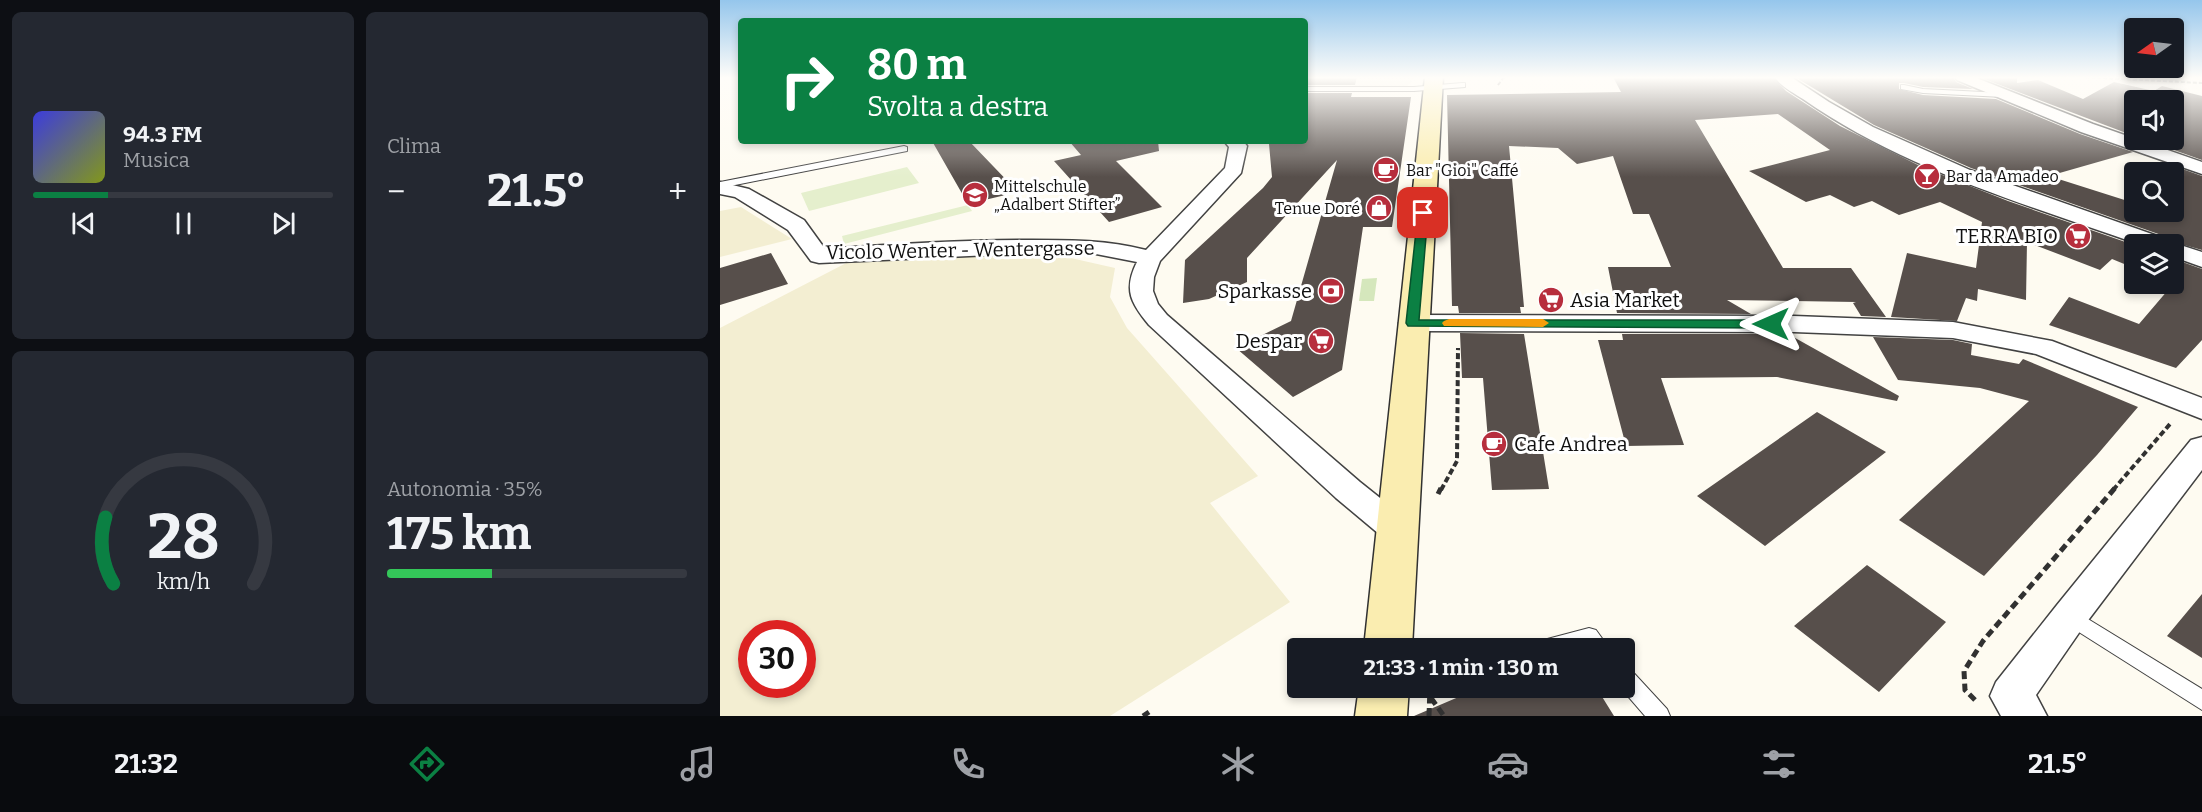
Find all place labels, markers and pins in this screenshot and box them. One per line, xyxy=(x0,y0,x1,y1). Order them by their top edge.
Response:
cafe icon: Bar "Gioi" Caffé xyxy=(1371,155,1401,185)
place label: Bar "Gioi" Caffé xyxy=(1406,161,1519,180)
bar icon: Bar da Amadeo xyxy=(1912,161,1942,191)
place label: Bar da Amadeo xyxy=(1946,167,2059,186)
place label: Mittelschule „Adalbert Stifter” xyxy=(994,177,1121,214)
school or university icon: Mittelschule „Adalbert Stifter” xyxy=(960,180,990,210)
pin xyxy=(1397,187,1448,238)
shop icon: Tenue Doré xyxy=(1364,193,1394,223)
place label: Tenue Doré xyxy=(1275,199,1360,218)
supermarket icon: TERRA BIO xyxy=(2063,221,2093,251)
place label: TERRA BIO xyxy=(1956,224,2058,248)
bank icon: Sparkasse xyxy=(1316,276,1346,306)
place label: Sparkasse xyxy=(1218,279,1312,303)
supermarket icon: Asia Market xyxy=(1536,285,1566,315)
place label: Asia Market xyxy=(1570,288,1680,312)
supermarket icon: Despar xyxy=(1306,326,1336,356)
place label: Despar xyxy=(1236,329,1302,353)
cafe icon: Cafe Andrea xyxy=(1479,429,1509,459)
place label: Cafe Andrea xyxy=(1514,432,1628,456)

